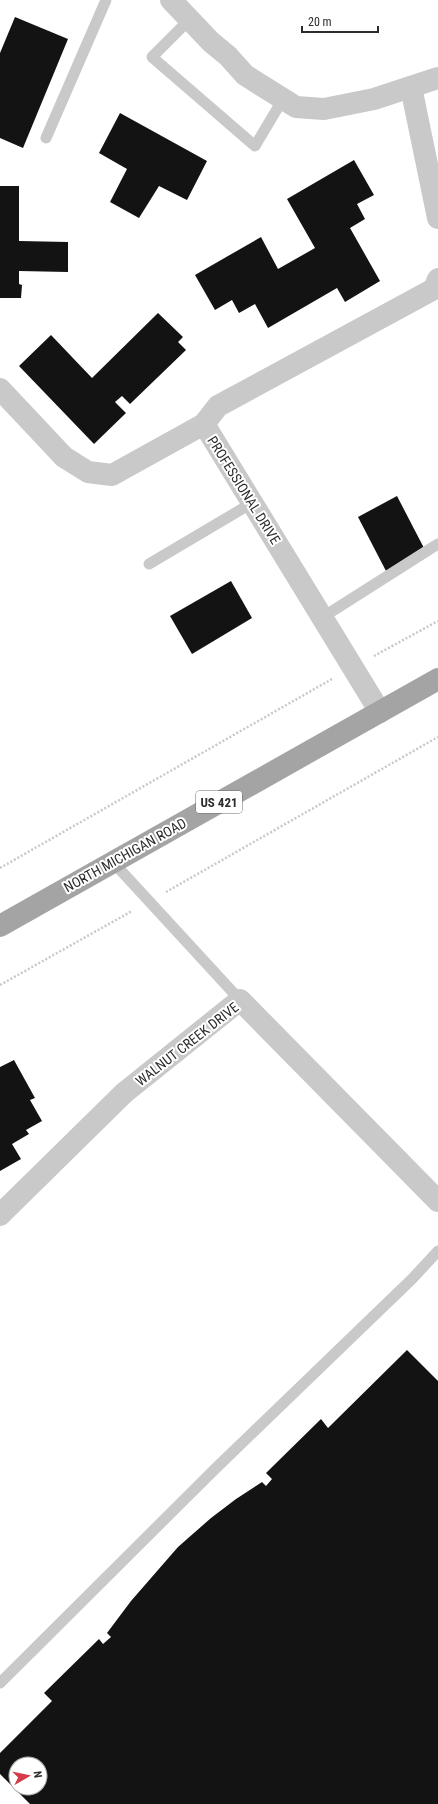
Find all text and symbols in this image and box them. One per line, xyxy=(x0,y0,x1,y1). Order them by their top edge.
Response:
scale bar xyxy=(302,8,378,34)
text: 20 m xyxy=(308,15,332,29)
street label: PROFESSIONAL DRIVE xyxy=(204,433,284,547)
road number: US 421 xyxy=(196,791,242,813)
street label: NORTH MICHIGAN ROAD xyxy=(61,815,189,895)
street label: WALNUT CREEK DRIVE xyxy=(133,999,241,1089)
north arrow xyxy=(8,1756,48,1796)
text: N xyxy=(30,1770,44,1779)

